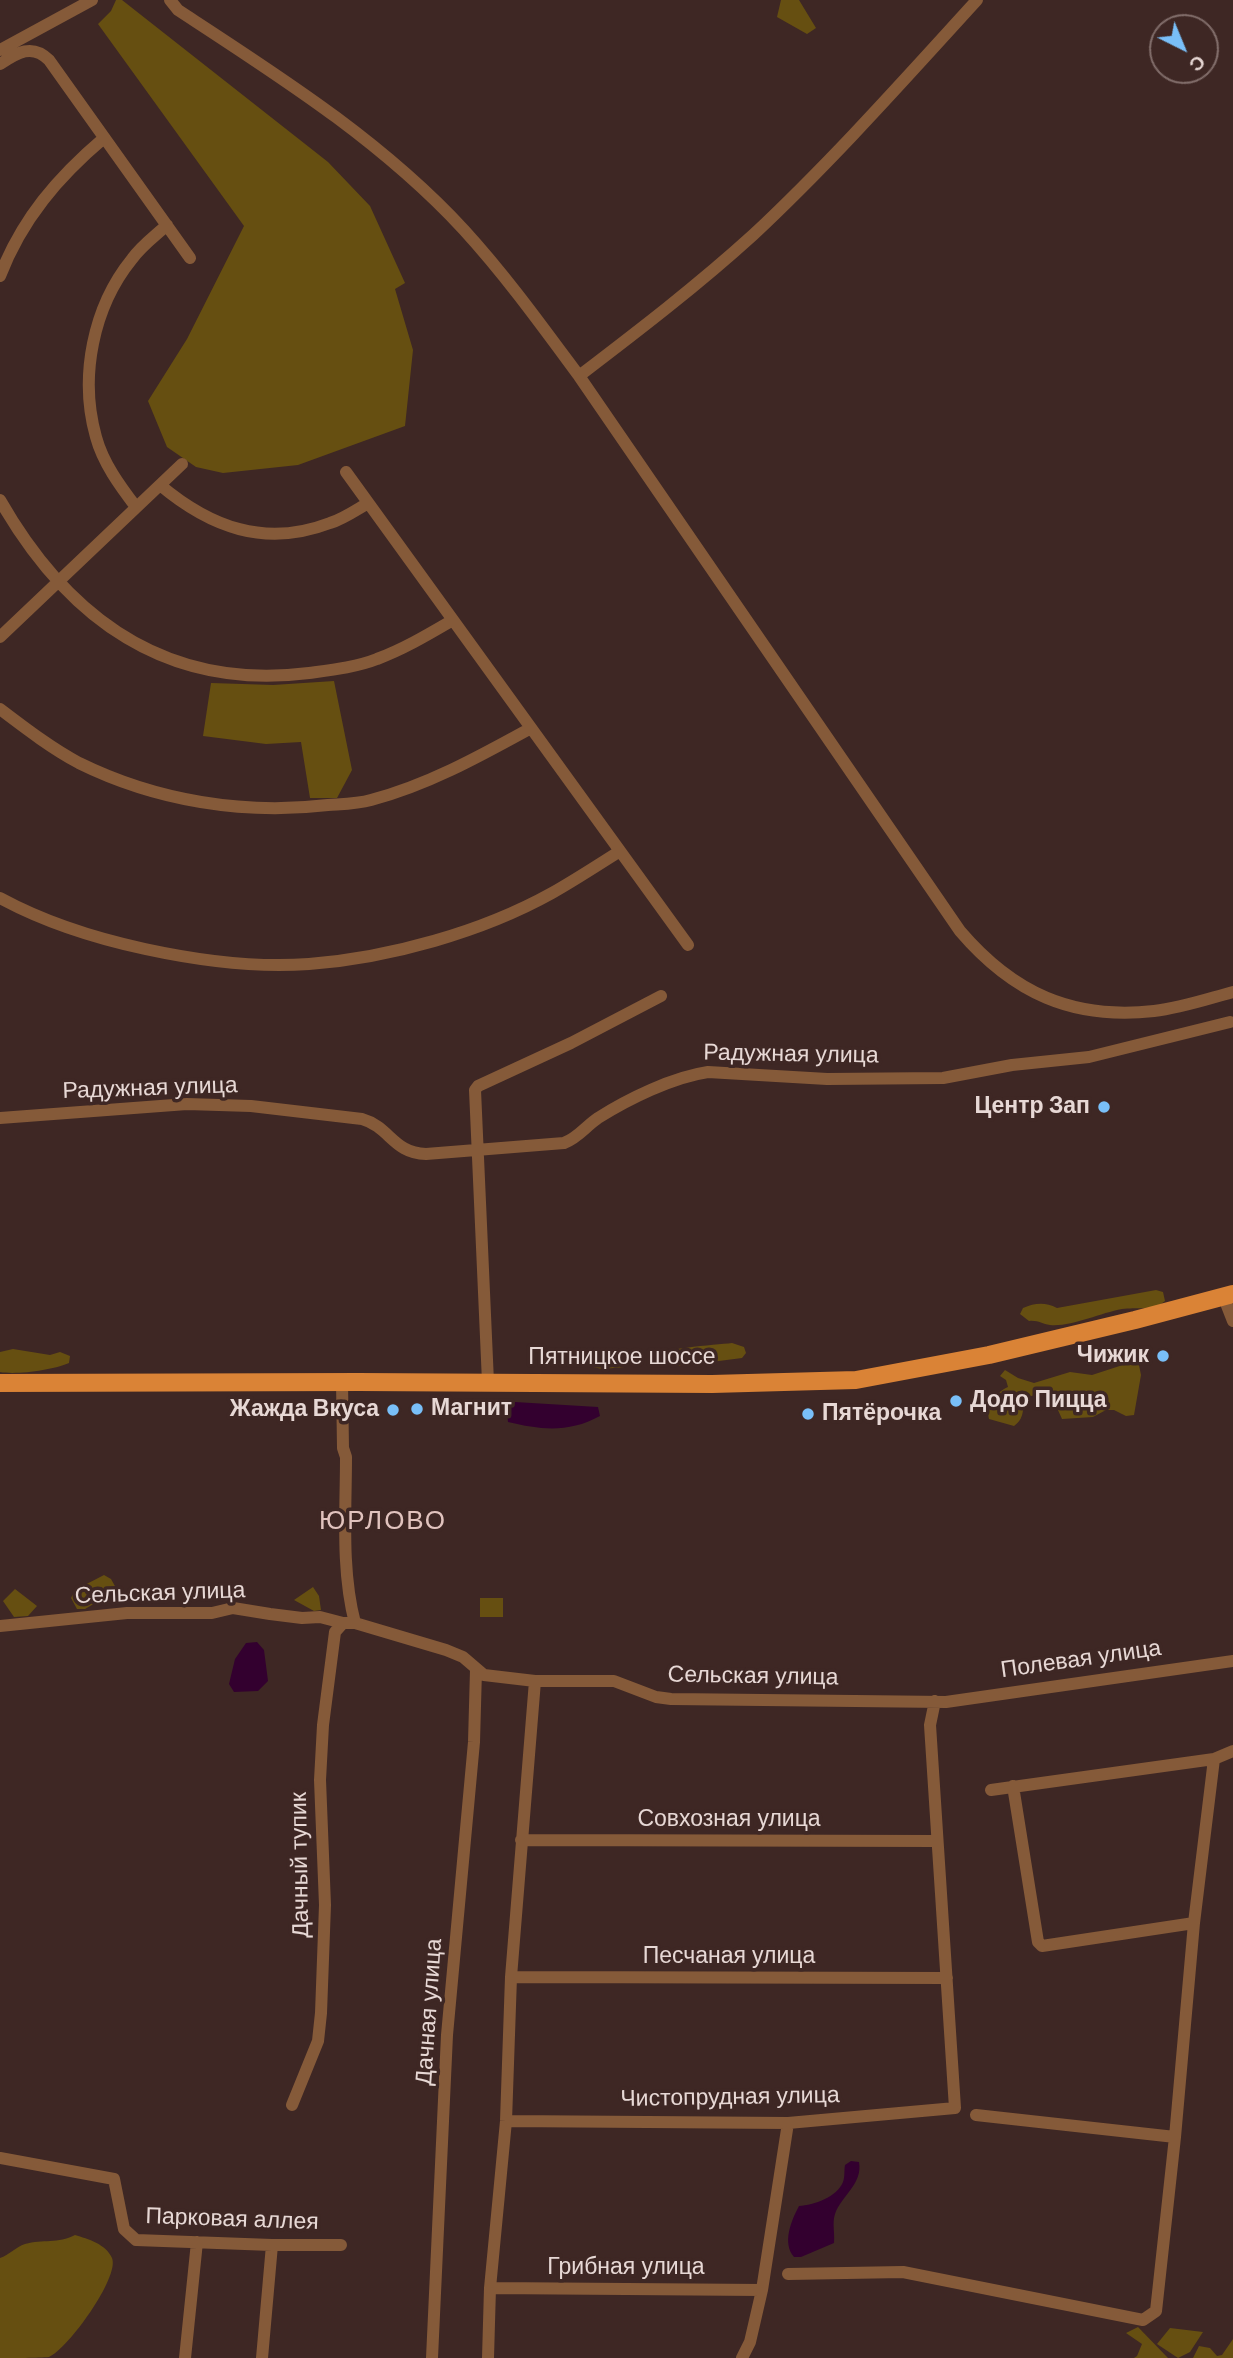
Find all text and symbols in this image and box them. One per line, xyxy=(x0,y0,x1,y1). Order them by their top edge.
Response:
north arrow xyxy=(1149,14,1219,84)
text: С xyxy=(1184,49,1211,77)
street label: Радужная улица xyxy=(703,1040,879,1070)
street label: Радужная улица xyxy=(62,1072,238,1106)
place label: Центр Зап xyxy=(974,1093,1090,1121)
marker: Центр Зап xyxy=(1096,1099,1112,1115)
place label: Чижик xyxy=(1077,1342,1149,1370)
street label: Пятницкое шоссе xyxy=(528,1344,716,1372)
marker: Чижик xyxy=(1155,1348,1171,1364)
place label: Додо Пицца xyxy=(970,1387,1106,1415)
marker: Додо Пицца xyxy=(948,1393,964,1409)
place label: Магнит xyxy=(431,1395,512,1423)
place label: Жажда Вкуса xyxy=(230,1396,379,1424)
place label: Пятёрочка xyxy=(822,1400,941,1428)
marker: Магнит xyxy=(409,1401,425,1417)
marker: Жажда Вкуса xyxy=(385,1402,401,1418)
marker: Пятёрочка xyxy=(800,1406,816,1422)
district label: ЮРЛОВО xyxy=(320,1506,446,1538)
street label: Сельская улица xyxy=(74,1577,246,1611)
street label: Полевая улица xyxy=(999,1635,1163,1685)
street label: Сельская улица xyxy=(667,1662,839,1692)
street label: Дачный тупик xyxy=(286,1792,316,1938)
street label: Совхозная улица xyxy=(637,1806,821,1834)
street label: Дачная улица xyxy=(411,1938,449,2086)
street label: Песчаная улица xyxy=(643,1943,815,1971)
street label: Чистопрудная улица xyxy=(620,2082,840,2114)
street label: Парковая аллея xyxy=(145,2203,319,2237)
street label: Грибная улица xyxy=(547,2254,705,2282)

